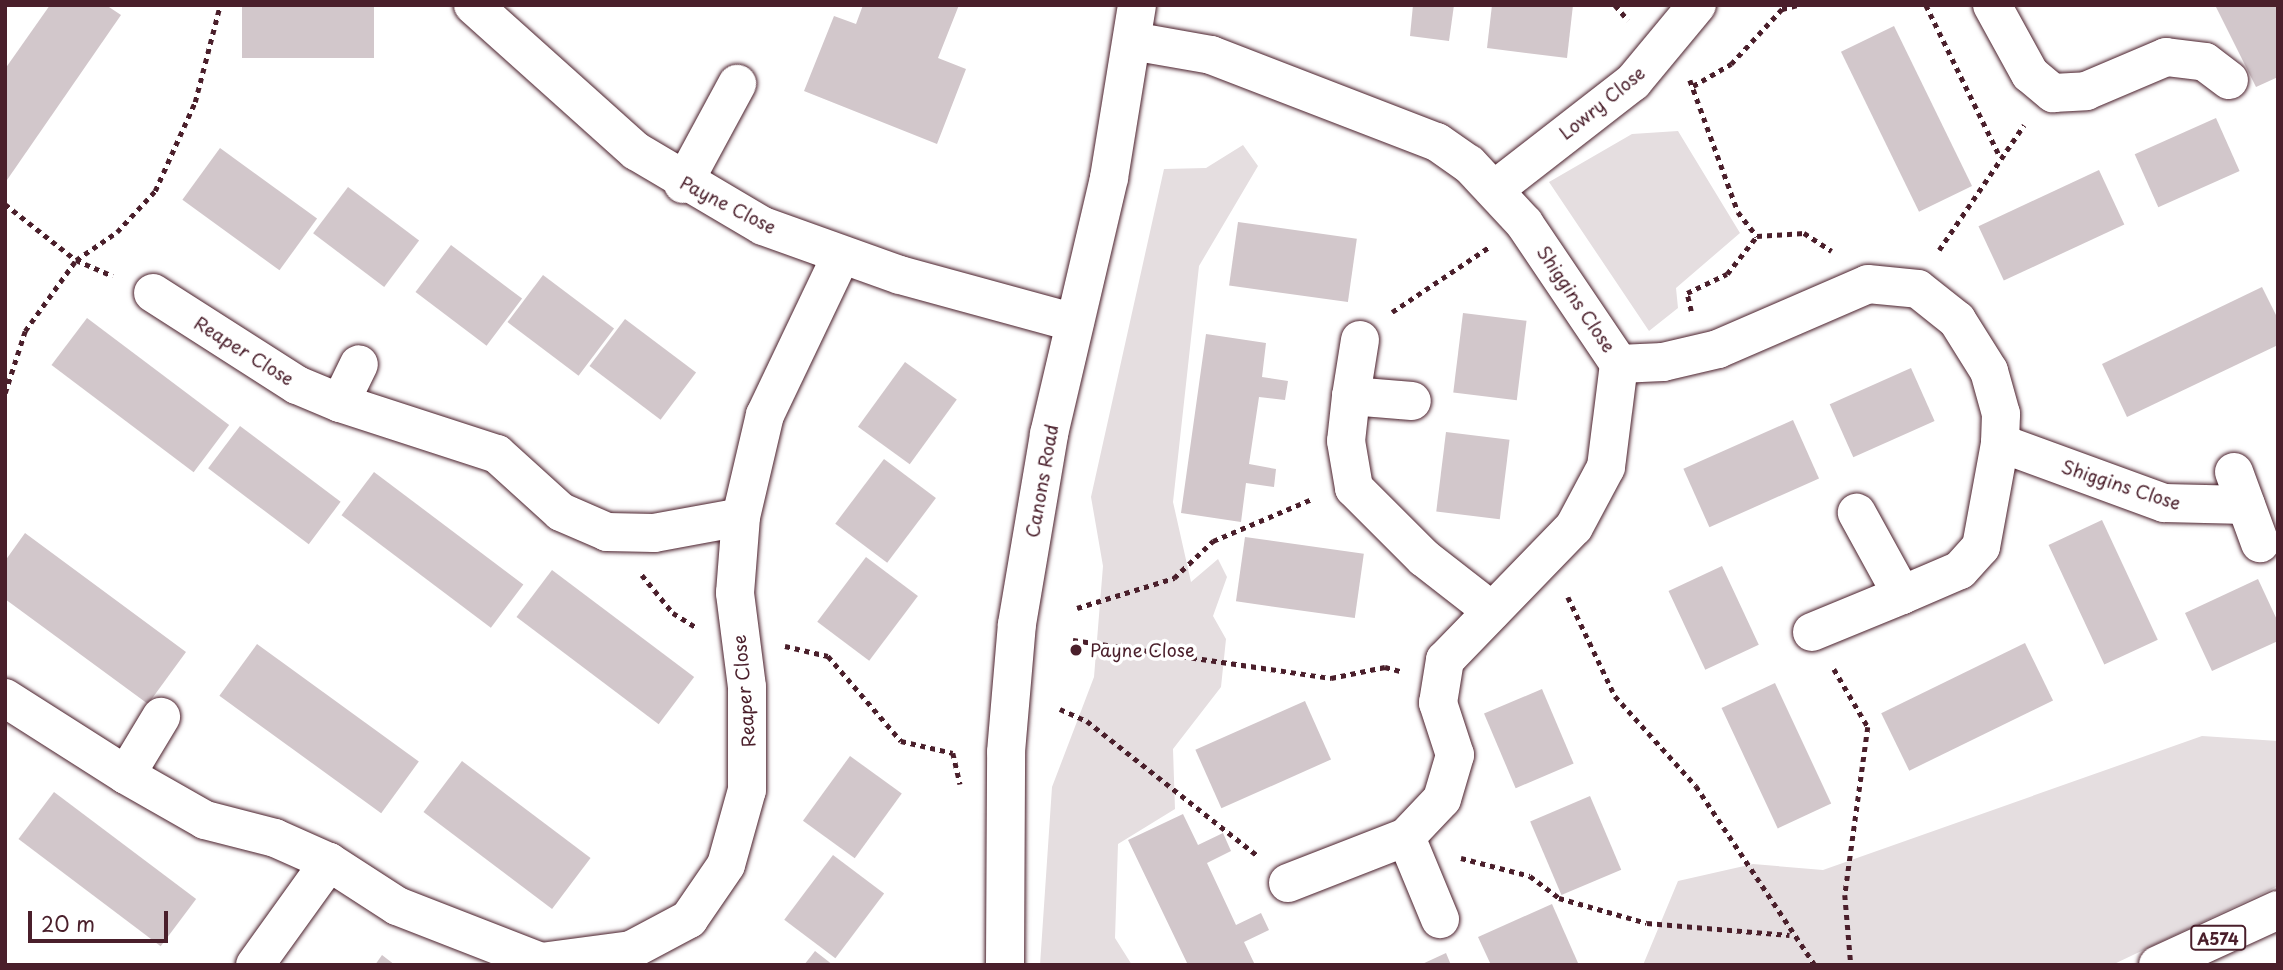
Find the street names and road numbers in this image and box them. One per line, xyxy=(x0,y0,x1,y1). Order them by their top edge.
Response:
street label: Lowry Close xyxy=(1555,62,1649,144)
street label: Payne Close xyxy=(676,172,780,238)
street label: Shiggins Close xyxy=(1532,242,1620,356)
street label: Reaper Close xyxy=(190,312,298,390)
street label: Canons Road xyxy=(1021,423,1063,539)
street label: Shiggins Close xyxy=(2059,456,2183,514)
street label: Reaper Close xyxy=(728,634,760,748)
road number: A574 xyxy=(2190,926,2246,950)

